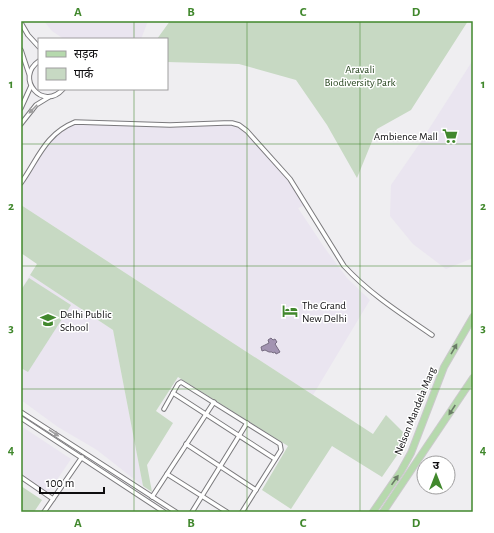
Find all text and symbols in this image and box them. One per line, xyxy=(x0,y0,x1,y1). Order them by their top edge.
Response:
text: A xyxy=(74,6,82,19)
text: B xyxy=(187,6,195,19)
text: C xyxy=(300,6,307,19)
text: D xyxy=(412,6,421,19)
legend xyxy=(38,38,168,90)
text: सड़क xyxy=(74,48,99,61)
park label: Aravali Biodiversity Park xyxy=(324,64,396,88)
text: पार्क xyxy=(74,67,94,80)
text: 1 xyxy=(9,78,13,91)
text: 1 xyxy=(481,78,485,91)
one-way arrow xyxy=(28,104,38,114)
supermarket icon: Ambience Mall xyxy=(441,127,459,145)
place label: Ambience Mall xyxy=(374,131,438,142)
text: 2 xyxy=(8,200,14,213)
text: 2 xyxy=(480,200,486,213)
place label: The Grand New Delhi xyxy=(302,300,347,324)
hotel icon: The Grand New Delhi xyxy=(281,302,299,320)
place label: Delhi Public School xyxy=(60,309,112,333)
school or university icon: Delhi Public School xyxy=(39,311,57,329)
text: 3 xyxy=(8,322,14,335)
text: 3 xyxy=(480,322,486,335)
one-way arrow xyxy=(450,343,457,355)
street label: Nelson Mandela Marg xyxy=(392,365,438,457)
one-way arrow xyxy=(448,405,456,416)
one-way arrow xyxy=(49,429,59,437)
text: 4 xyxy=(8,444,15,457)
text: 4 xyxy=(480,444,487,457)
north arrow xyxy=(416,455,456,495)
text: उ xyxy=(433,460,440,471)
scale bar xyxy=(40,469,104,495)
one-way arrow xyxy=(391,474,399,485)
text: 100 m xyxy=(46,477,74,489)
text: A xyxy=(74,517,82,530)
text: B xyxy=(187,517,195,530)
text: C xyxy=(300,517,307,530)
text: D xyxy=(412,517,421,530)

